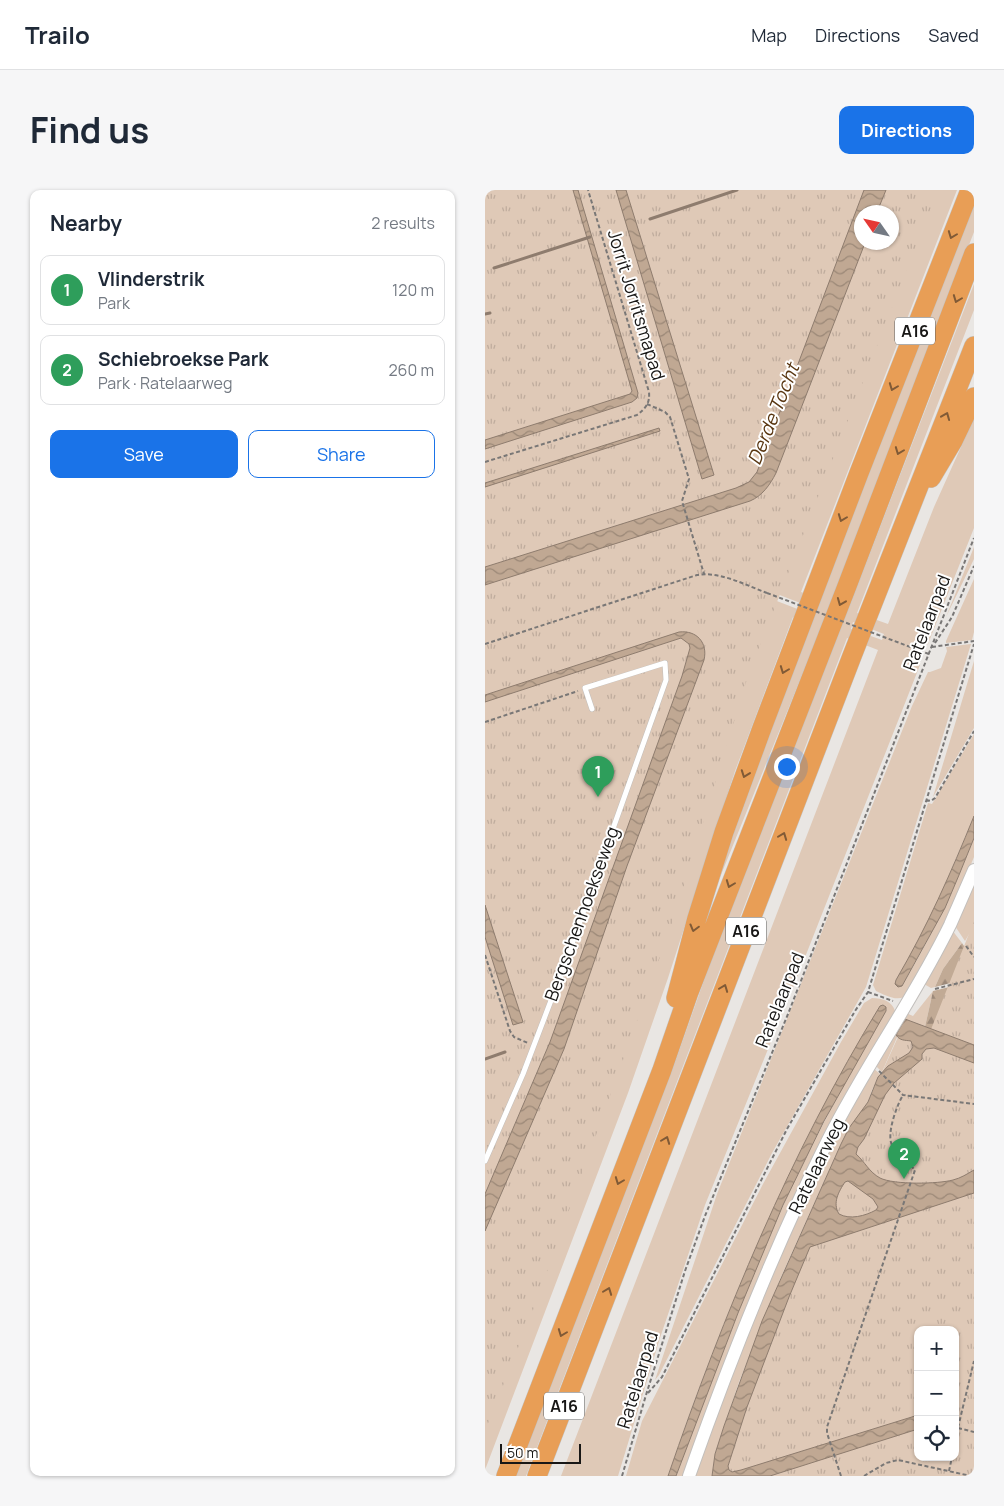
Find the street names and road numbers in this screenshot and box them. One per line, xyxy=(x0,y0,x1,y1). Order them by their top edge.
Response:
street label: Jorrit Jorritsmapad xyxy=(603,226,671,383)
road number: A16 xyxy=(895,318,935,344)
street label: Ratelaarpad xyxy=(897,571,955,674)
street label: Bergschenhoekseweg xyxy=(538,823,624,1004)
road number: A16 xyxy=(726,918,766,944)
street label: Ratelaarpad xyxy=(749,948,809,1051)
street label: Ratelaarweg xyxy=(783,1114,850,1218)
street label: Ratelaarpad xyxy=(611,1328,663,1431)
road number: A16 xyxy=(544,1392,584,1420)

